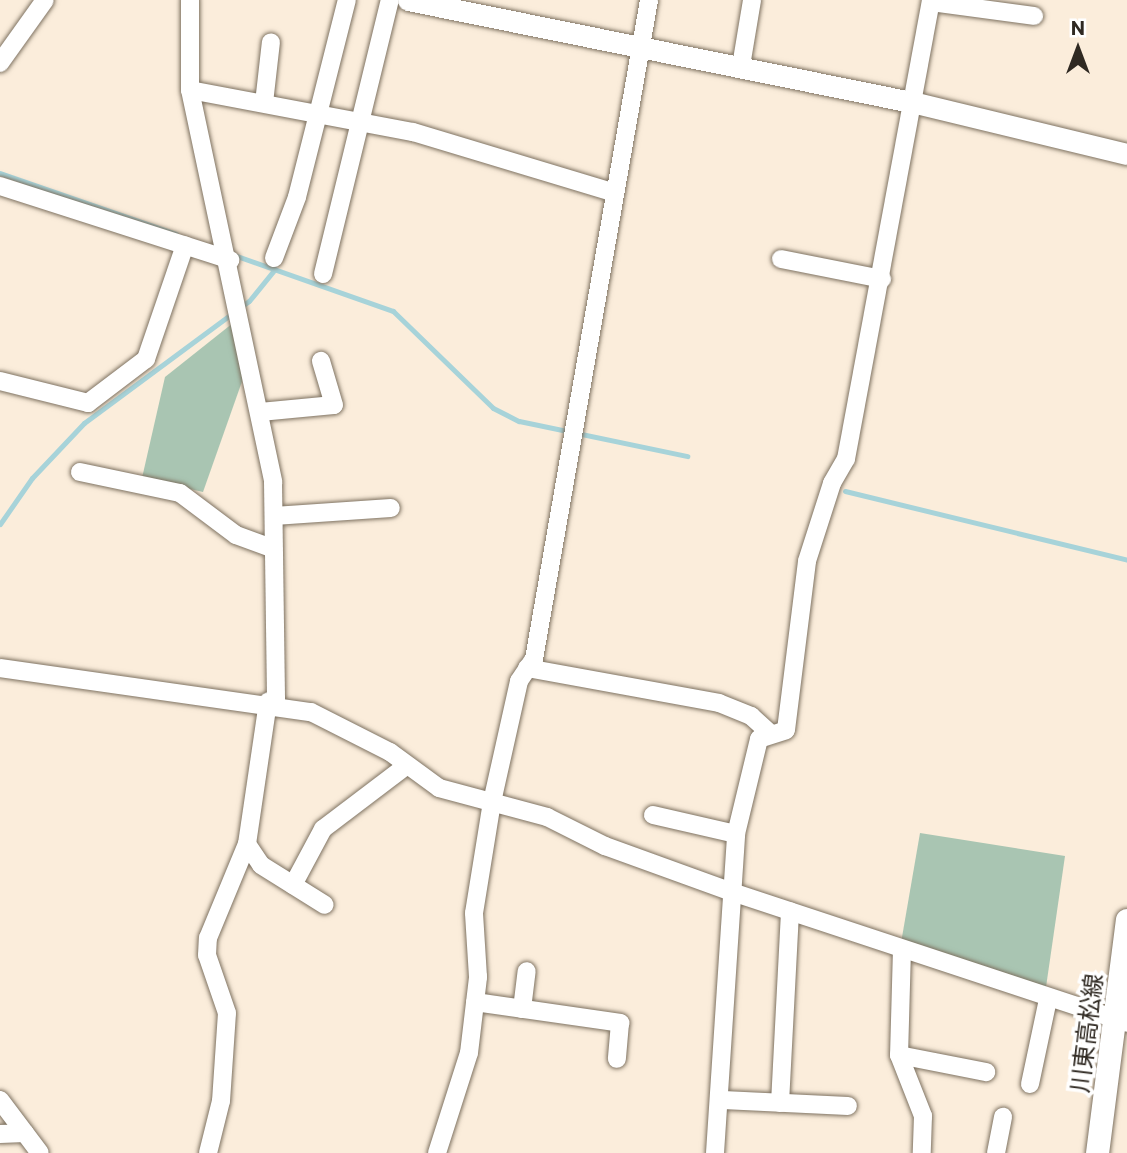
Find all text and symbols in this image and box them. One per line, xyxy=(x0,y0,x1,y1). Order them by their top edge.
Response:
north arrow xyxy=(1043,14,1113,84)
text: N xyxy=(1071,16,1085,39)
street label: 川東高松線 xyxy=(1064,972,1108,1094)

